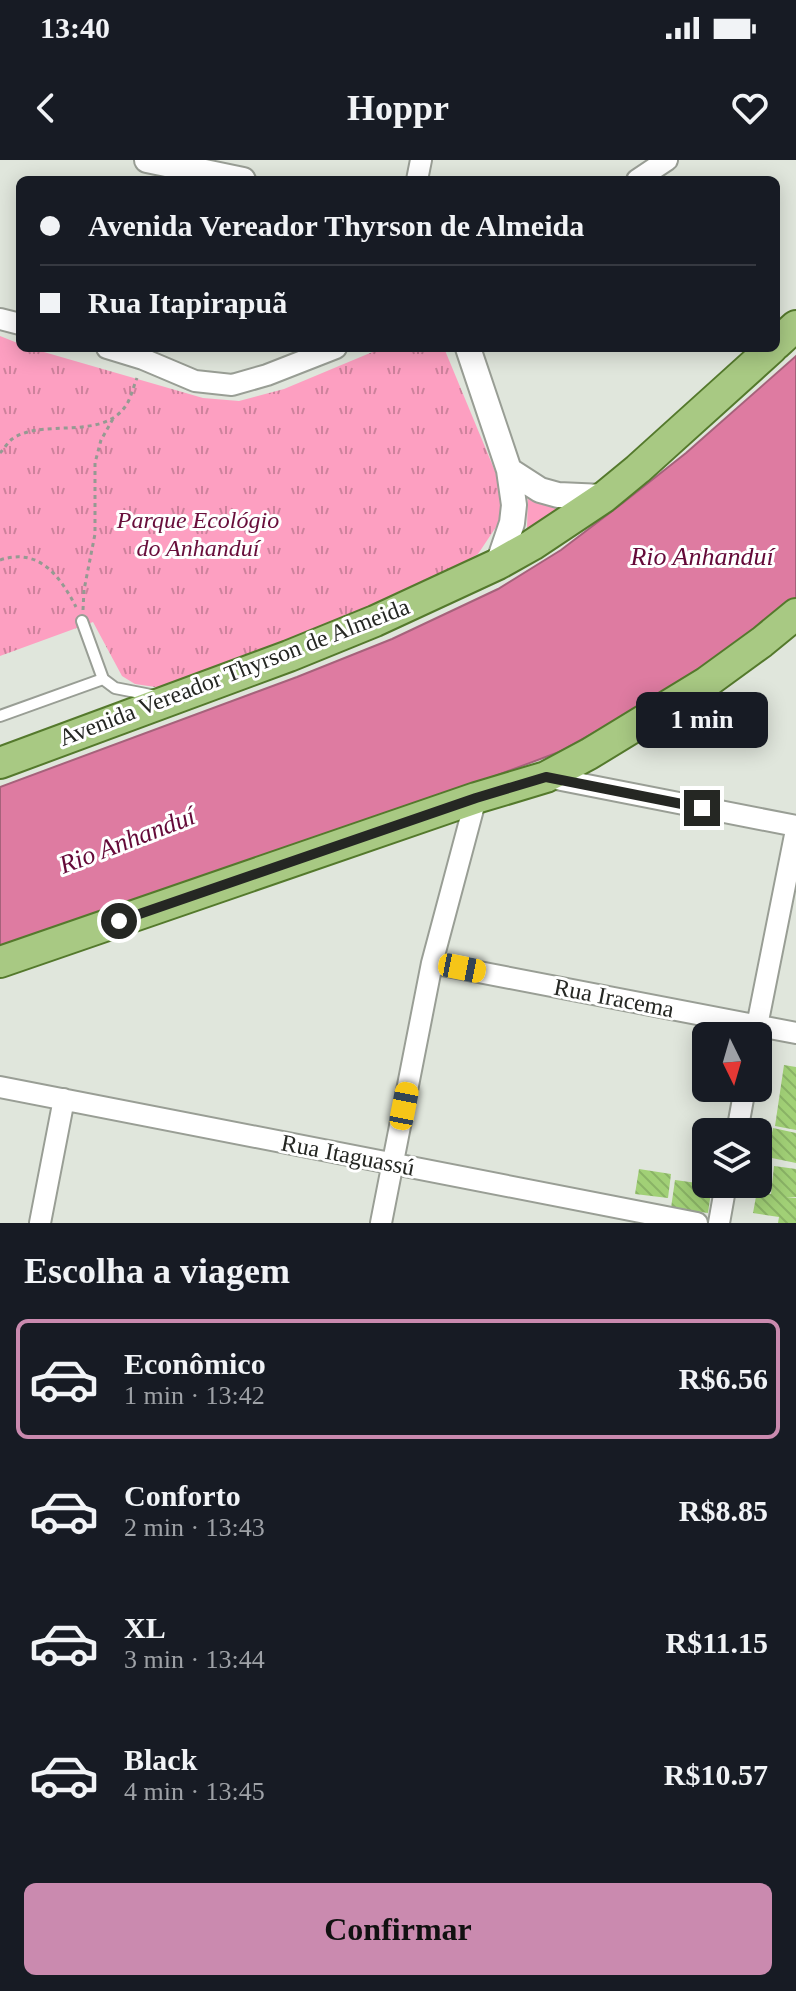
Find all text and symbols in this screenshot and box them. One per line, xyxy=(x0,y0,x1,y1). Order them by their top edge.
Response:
text: 13:40 xyxy=(40,11,110,44)
icon: back xyxy=(24,86,68,130)
icon: heart xyxy=(728,86,772,130)
text: Hoppr xyxy=(347,88,449,128)
text: Avenida Vereador Thyrson de Almeida xyxy=(88,209,584,242)
text: Rua Itapirapuã xyxy=(88,286,287,319)
park label: Parque Ecológio do Anhanduí xyxy=(116,507,279,561)
water label: Rio Anhanduí xyxy=(629,542,776,571)
street label: Avenida Vereador Thyrson de Almeida xyxy=(55,593,413,751)
callout: 1 min xyxy=(636,692,768,748)
text: 1 min xyxy=(671,705,733,734)
route end xyxy=(684,790,720,826)
water label: Rio Anhanduí xyxy=(54,800,202,880)
route start xyxy=(101,903,137,939)
car xyxy=(436,952,488,984)
street label: Rua Iracema xyxy=(552,974,677,1022)
north arrow xyxy=(692,1022,772,1102)
map controls xyxy=(692,1022,772,1198)
car xyxy=(388,1080,420,1132)
button: layers xyxy=(692,1118,772,1198)
street label: Rua Itaguassú xyxy=(279,1129,417,1181)
text: Escolha a viagem xyxy=(24,1251,290,1291)
icon: car xyxy=(28,1343,100,1415)
text: Econômico xyxy=(124,1347,266,1380)
text: R$6.56 xyxy=(679,1362,768,1395)
text: 1 min · 13:42 xyxy=(124,1381,265,1410)
icon: car xyxy=(28,1475,100,1547)
text: Conforto xyxy=(124,1479,241,1512)
text: R$8.85 xyxy=(679,1494,768,1527)
text: 2 min · 13:43 xyxy=(124,1513,265,1542)
icon: car xyxy=(28,1607,100,1679)
text: XL xyxy=(124,1611,166,1644)
text: R$11.15 xyxy=(665,1626,768,1659)
text: 3 min · 13:44 xyxy=(124,1645,265,1674)
icon: car xyxy=(28,1739,100,1811)
text: Black xyxy=(124,1743,197,1776)
text: R$10.57 xyxy=(664,1758,768,1791)
text: 4 min · 13:45 xyxy=(124,1777,265,1806)
button: Confirmar xyxy=(24,1883,772,1975)

